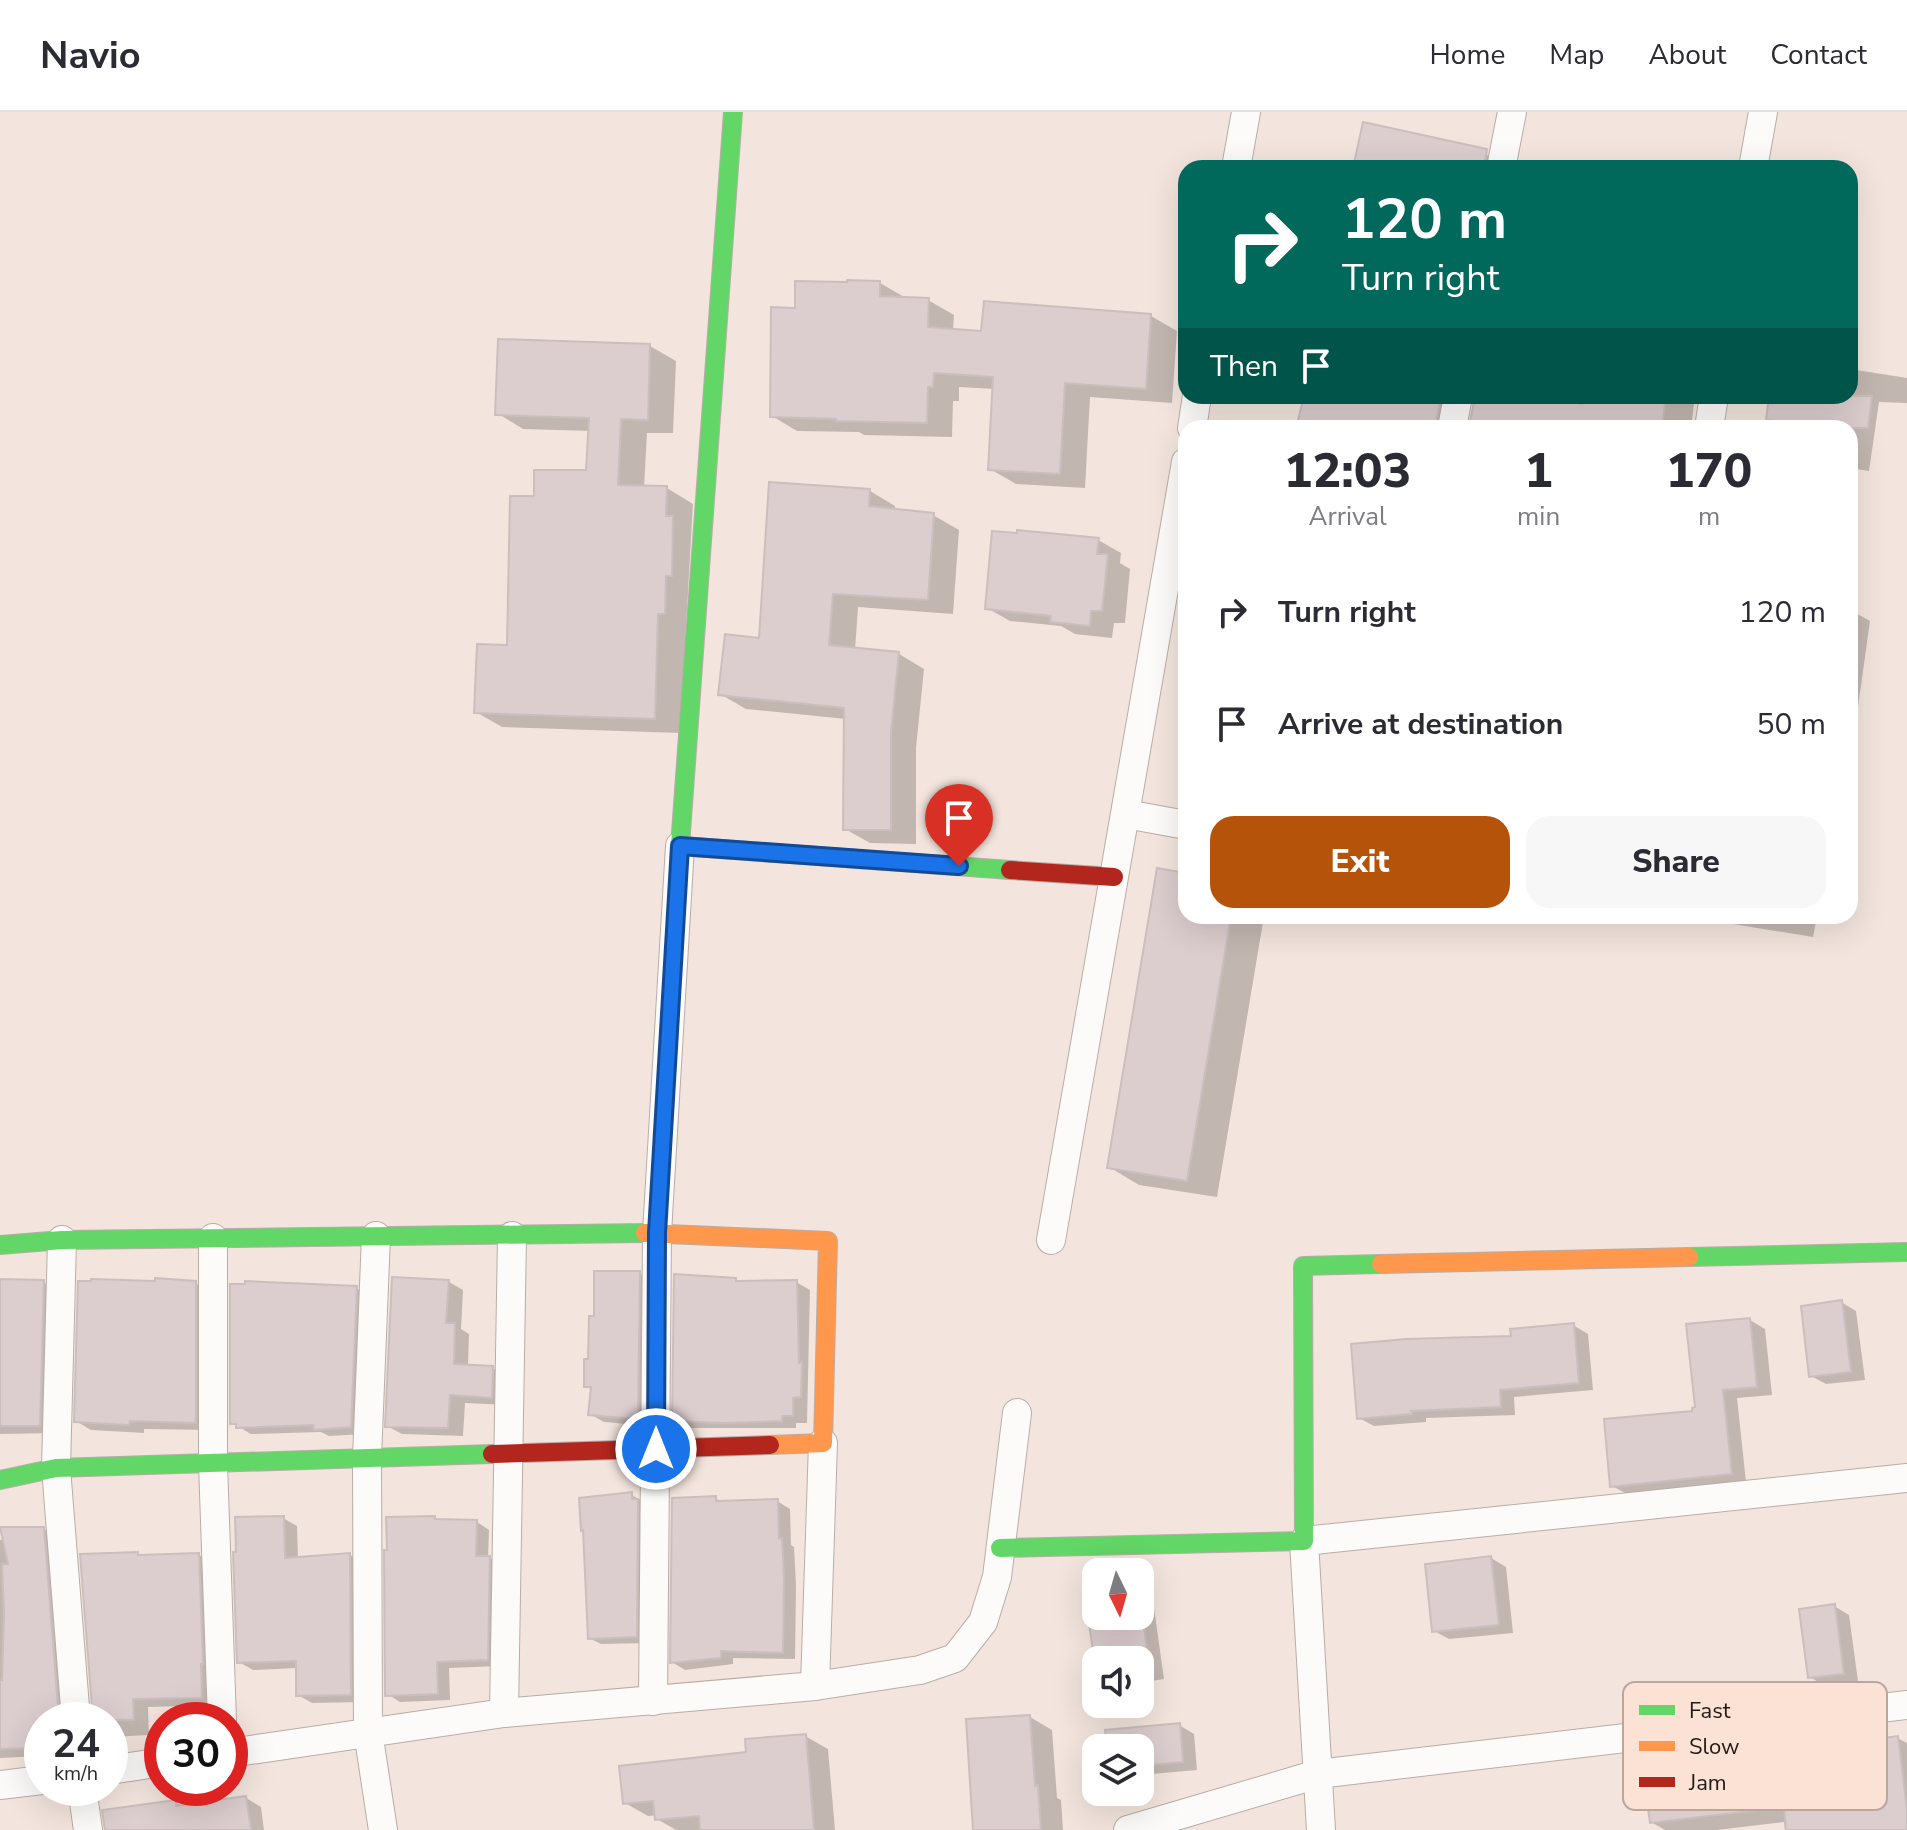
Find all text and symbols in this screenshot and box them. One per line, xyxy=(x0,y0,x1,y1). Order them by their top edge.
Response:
text: Navio xyxy=(40,30,141,81)
text: Home xyxy=(1430,36,1505,74)
text: Map xyxy=(1549,36,1604,74)
text: About xyxy=(1648,36,1726,74)
text: Contact xyxy=(1770,36,1867,74)
text: 120 m xyxy=(1342,181,1507,258)
icon: right xyxy=(1210,192,1314,296)
text: Turn right xyxy=(1342,254,1499,303)
icon: arrive xyxy=(1294,344,1338,388)
text: Then xyxy=(1210,346,1278,387)
text: 12:03 xyxy=(1284,438,1411,504)
text: 1 xyxy=(1524,438,1553,504)
text: 170 xyxy=(1666,438,1752,504)
text: Arrival xyxy=(1308,499,1387,534)
text: min xyxy=(1517,499,1560,534)
text: m xyxy=(1698,499,1720,534)
icon: right xyxy=(1210,590,1254,634)
text: Turn right xyxy=(1278,592,1416,633)
text: 120 m xyxy=(1739,592,1826,633)
icon: arrive xyxy=(1210,702,1254,746)
text: Arrive at destination xyxy=(1278,704,1563,745)
text: 50 m xyxy=(1757,704,1826,745)
pin xyxy=(925,784,993,866)
icon: arrive xyxy=(937,796,981,840)
button: Exit xyxy=(1210,816,1510,908)
button: Share xyxy=(1526,816,1826,908)
position arrow xyxy=(614,1407,698,1491)
north arrow xyxy=(1082,1558,1154,1630)
map controls xyxy=(1082,1558,1154,1806)
button: sound xyxy=(1082,1646,1154,1718)
legend xyxy=(1623,1682,1887,1810)
text: Fast xyxy=(1689,1696,1731,1726)
speed limit sign: 30 xyxy=(144,1702,248,1806)
text: 24 xyxy=(52,1717,100,1771)
text: Slow xyxy=(1689,1732,1740,1762)
button: layers xyxy=(1082,1734,1154,1806)
text: km/h xyxy=(54,1760,98,1787)
text: Jam xyxy=(1688,1768,1727,1798)

